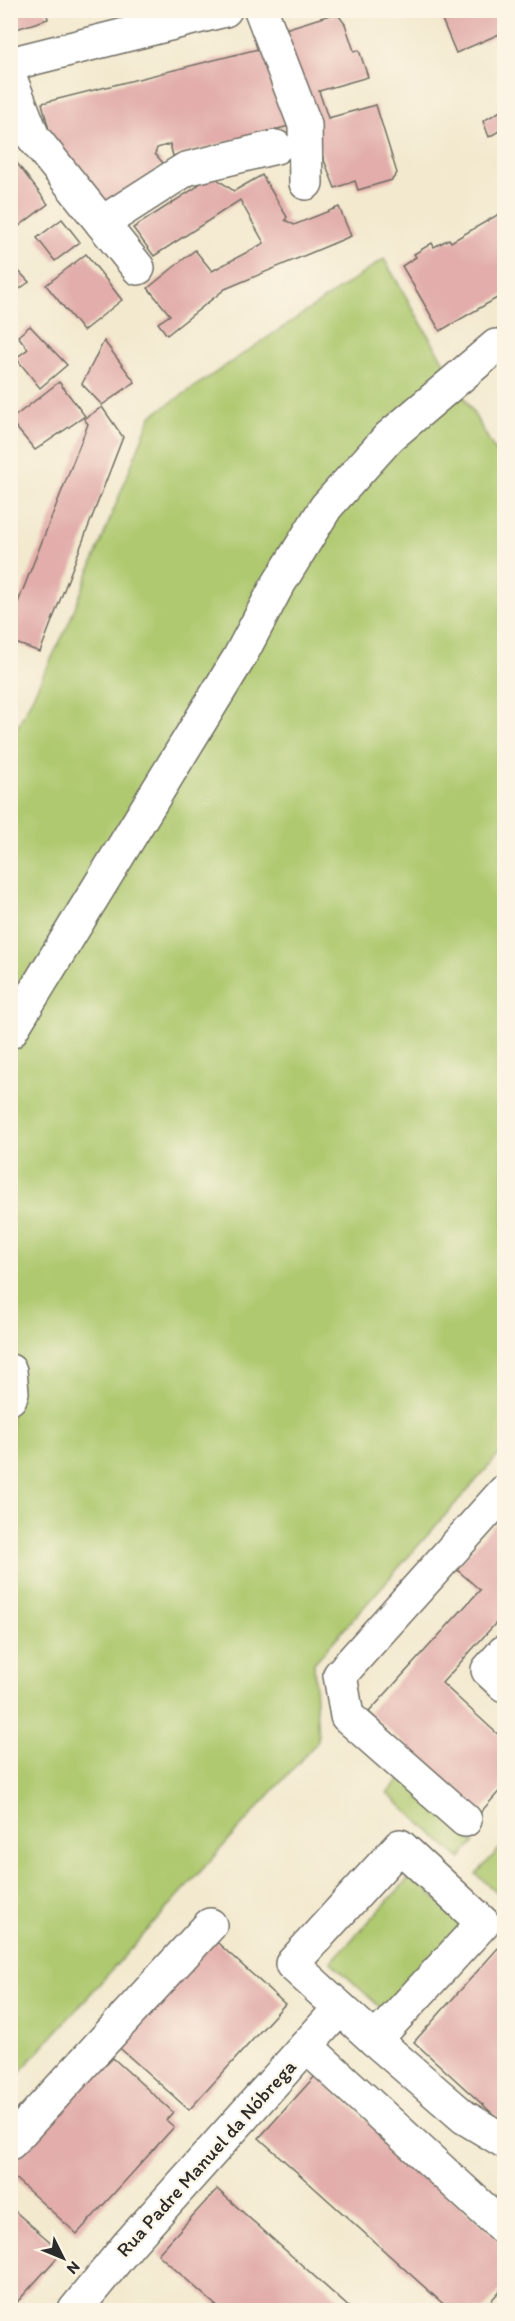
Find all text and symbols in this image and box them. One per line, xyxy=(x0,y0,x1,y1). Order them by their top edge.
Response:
street label: Rua Padre Manuel da Nóbrega xyxy=(111,2054,301,2261)
north arrow xyxy=(33,2228,93,2288)
text: N xyxy=(63,2257,84,2278)

